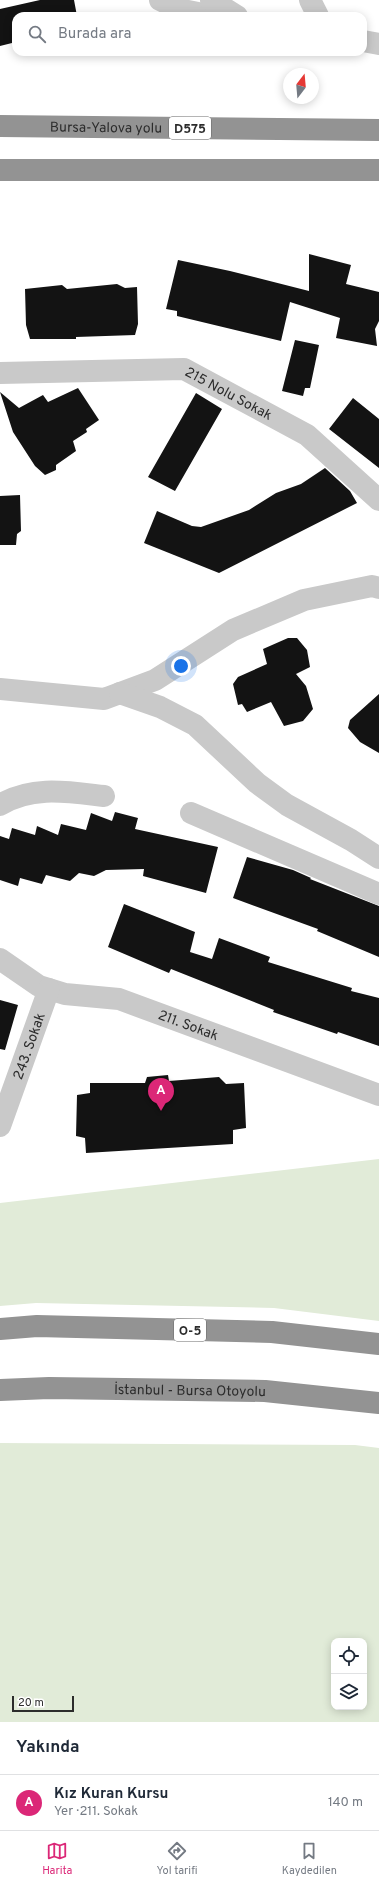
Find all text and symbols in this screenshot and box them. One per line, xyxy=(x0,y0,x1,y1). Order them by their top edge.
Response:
search box xyxy=(12,12,367,56)
icon: search xyxy=(26,23,48,45)
text: Burada ara xyxy=(58,25,131,44)
north arrow xyxy=(283,68,319,104)
road number: D575 xyxy=(169,117,211,139)
street label: Bursa-Yalova yolu xyxy=(50,120,162,138)
street label: 215 Nolu Sokak xyxy=(182,364,275,425)
your location xyxy=(171,656,191,676)
street label: 211. Sokak xyxy=(155,1007,221,1045)
street label: 243. Sokak xyxy=(10,1011,50,1082)
pin: A xyxy=(148,1078,174,1111)
road number: O-5 xyxy=(174,1319,206,1341)
street label: İstanbul - Bursa Otoyolu xyxy=(114,1381,266,1401)
map controls xyxy=(331,1638,367,1710)
button: locate xyxy=(331,1638,367,1674)
button: layers xyxy=(331,1674,367,1710)
scale bar xyxy=(12,1694,74,1713)
text: 20 m xyxy=(18,1696,44,1710)
text: Yakında xyxy=(16,1737,80,1759)
text: Kız Kuran Kursu xyxy=(54,1785,169,1804)
text: A xyxy=(24,1795,34,1811)
text: 140 m xyxy=(328,1795,363,1811)
text: Yer · 211. Sokak xyxy=(54,1804,138,1820)
tab: Harita xyxy=(42,1840,72,1878)
tab: Yol tarifi xyxy=(157,1840,198,1878)
tab: Kaydedilen xyxy=(282,1840,337,1878)

